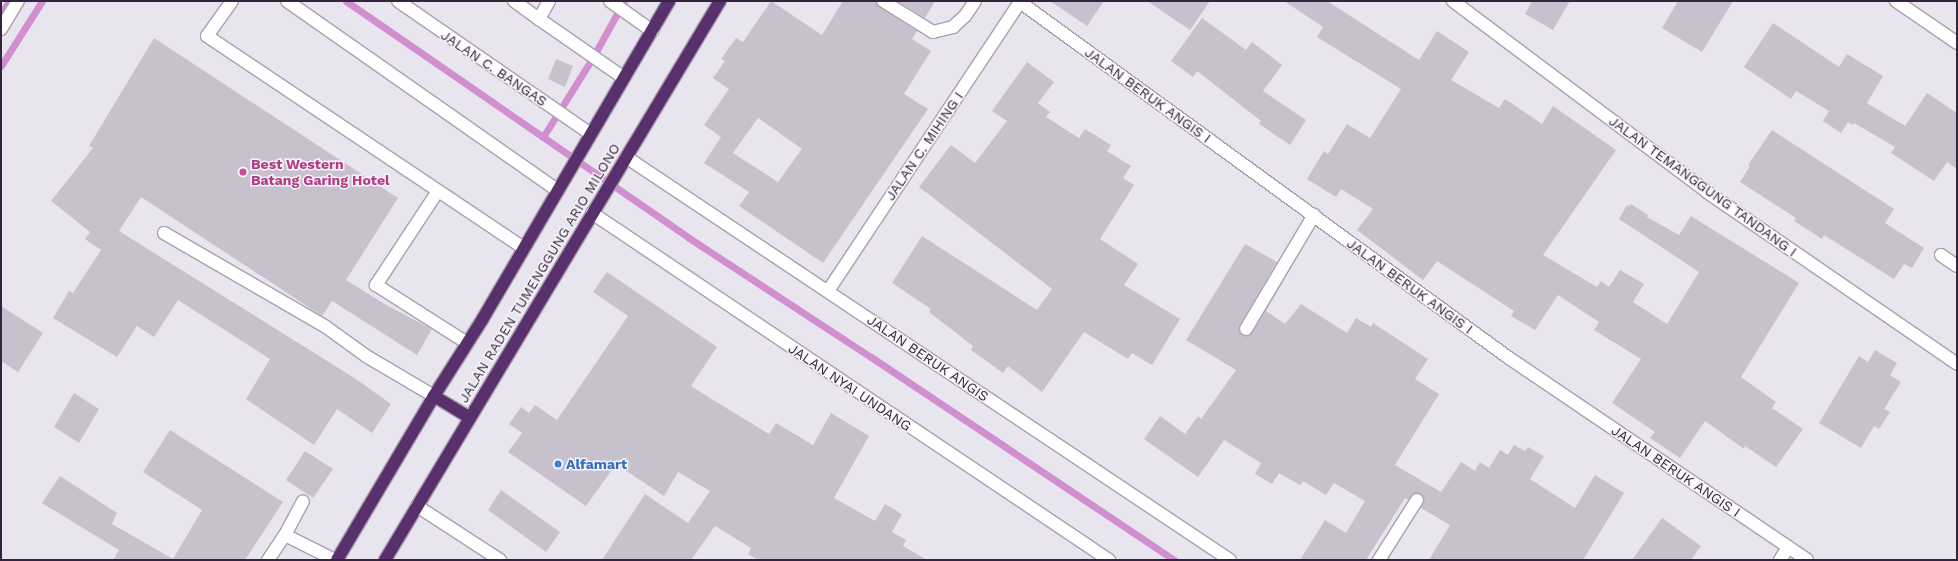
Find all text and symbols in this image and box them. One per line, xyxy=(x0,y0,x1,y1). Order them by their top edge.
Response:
street label: JALAN C. BANGAS xyxy=(438,26,550,110)
street label: JALAN BERUK ANGIS I xyxy=(1081,43,1215,147)
street label: JALAN C. MIHING I xyxy=(881,89,967,203)
street label: JALAN TEMANGGUNG TANDANG I xyxy=(1606,112,1800,260)
street label: JALAN RADEN TUMENGGUNG ARIO MILONO xyxy=(454,140,624,406)
place label: Best Western Batang Garing Hotel xyxy=(251,156,390,188)
marker: Best Western Batang Garing Hotel xyxy=(238,167,248,177)
street label: JALAN BERUK ANGIS I xyxy=(1343,234,1477,338)
street label: JALAN BERUK ANGIS xyxy=(864,311,992,405)
street label: JALAN NYAI UNDANG xyxy=(785,340,915,434)
street label: JALAN BERUK ANGIS I xyxy=(1608,421,1744,521)
place label: Alfamart xyxy=(566,456,627,472)
marker: Alfamart xyxy=(553,459,563,469)

